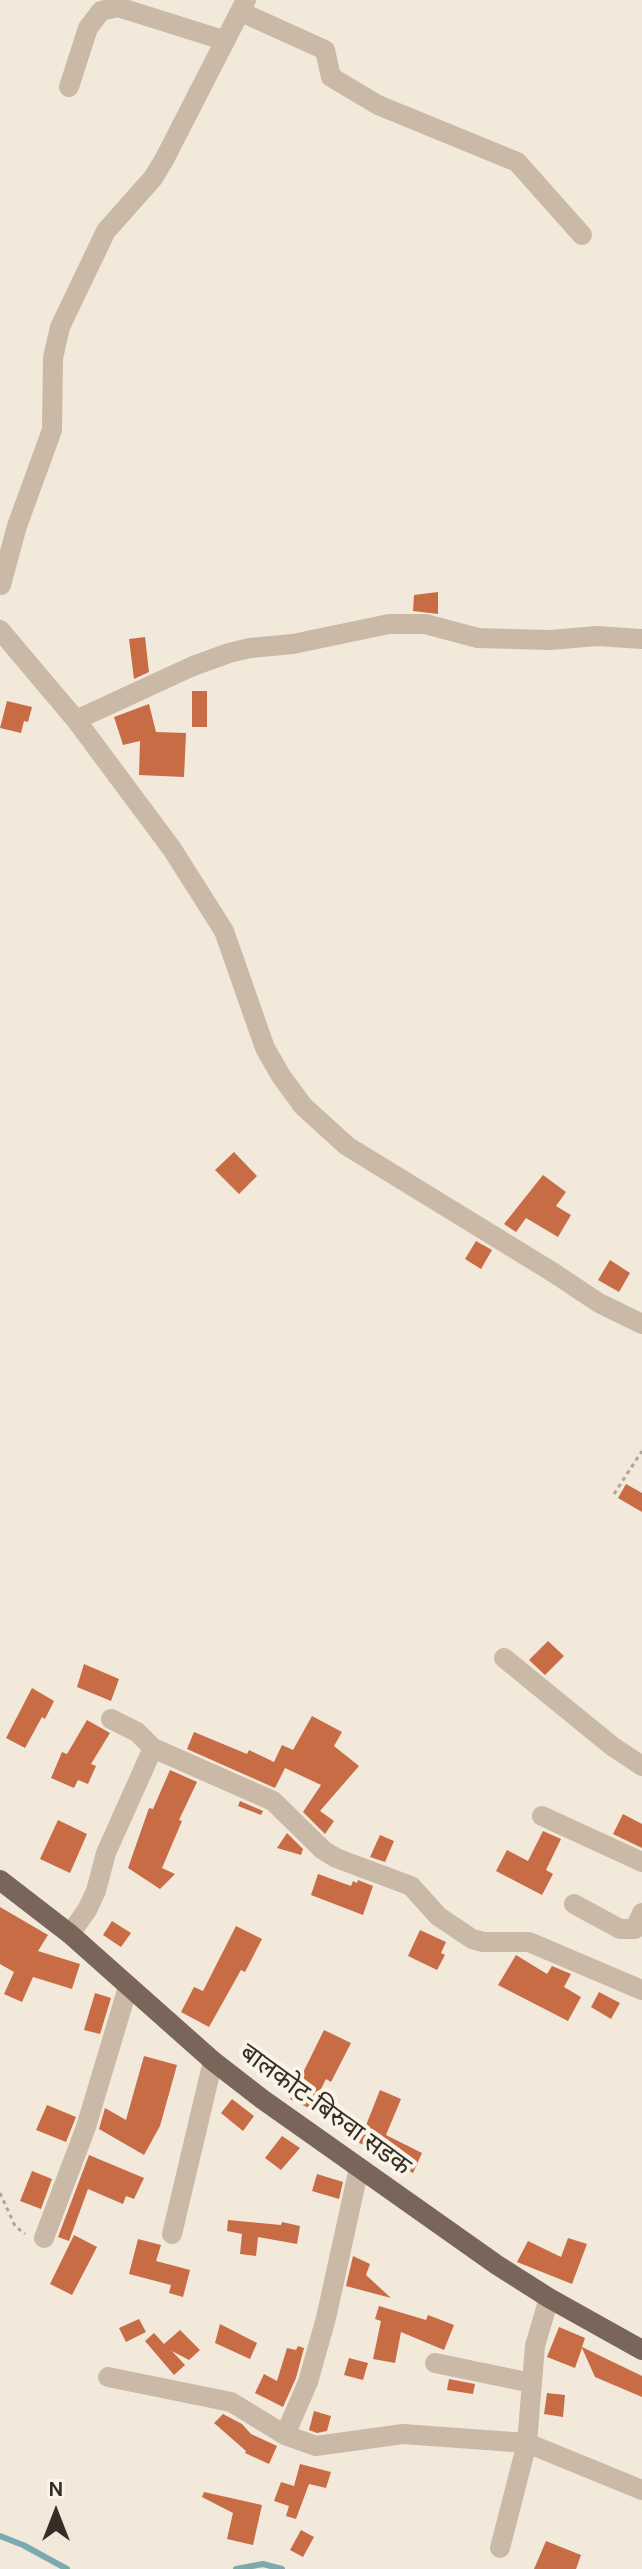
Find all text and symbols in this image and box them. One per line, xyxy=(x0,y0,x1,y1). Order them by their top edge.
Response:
street label: बालकोट-बिरुवा सडक xyxy=(233,2037,417,2183)
north arrow xyxy=(16,2473,96,2553)
text: N xyxy=(48,2476,64,2502)

